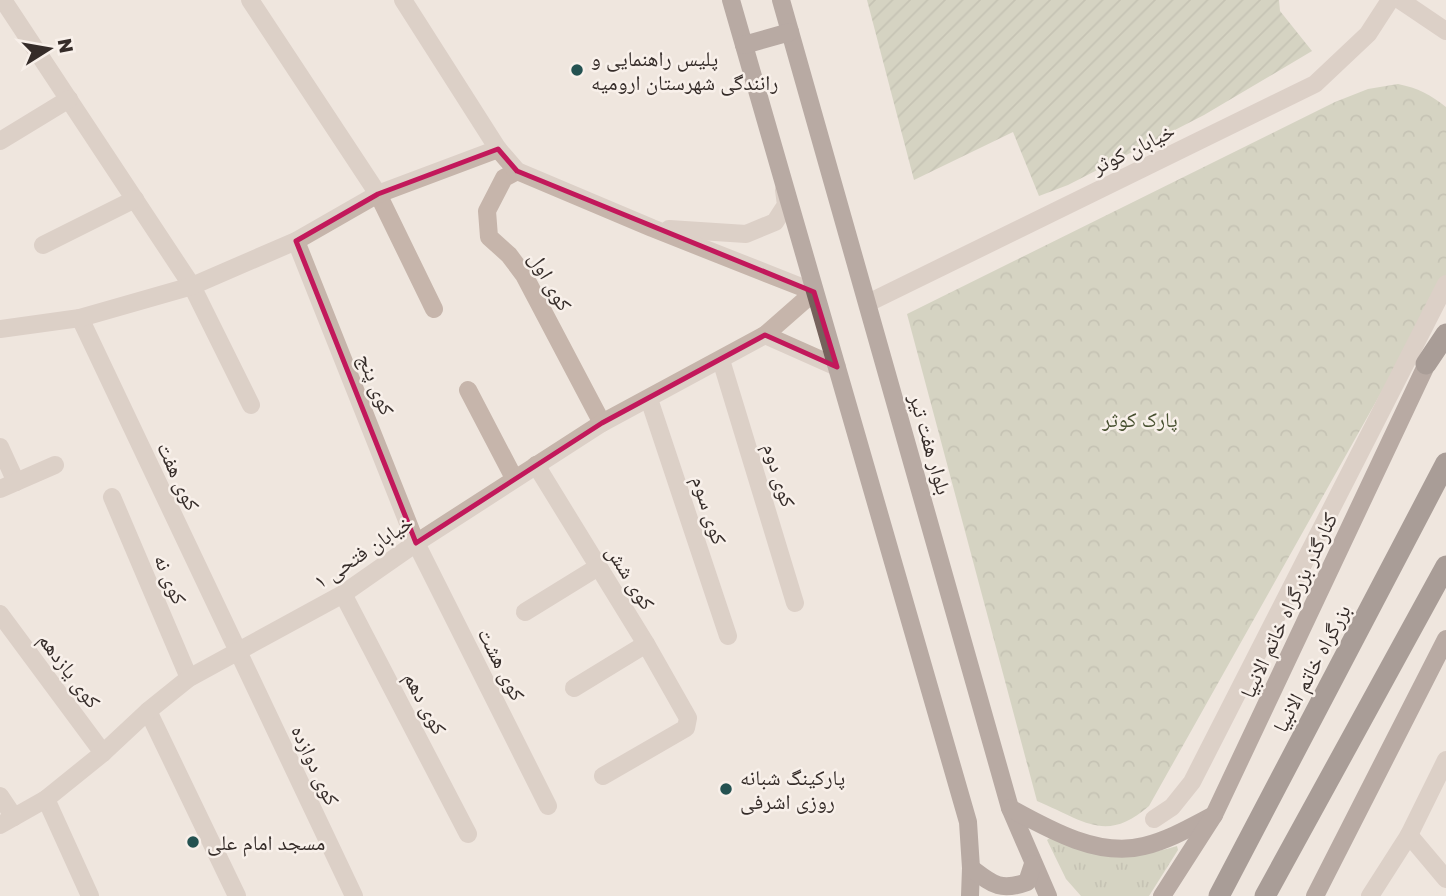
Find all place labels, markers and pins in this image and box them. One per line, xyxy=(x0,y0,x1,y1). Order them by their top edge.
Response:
place label: پلیس راهنمایی و رانندگی شهرستان ارومیه xyxy=(591,45,778,96)
marker: پلیس راهنمایی و رانندگی شهرستان ارومیه xyxy=(569,62,585,78)
place label: پارکینگ شبانه روزی اشرفی xyxy=(740,764,845,815)
marker: پارکینگ شبانه روزی اشرفی xyxy=(718,781,734,797)
place label: مسجد امام علی xyxy=(207,829,325,857)
marker: مسجد امام علی xyxy=(185,834,201,850)

